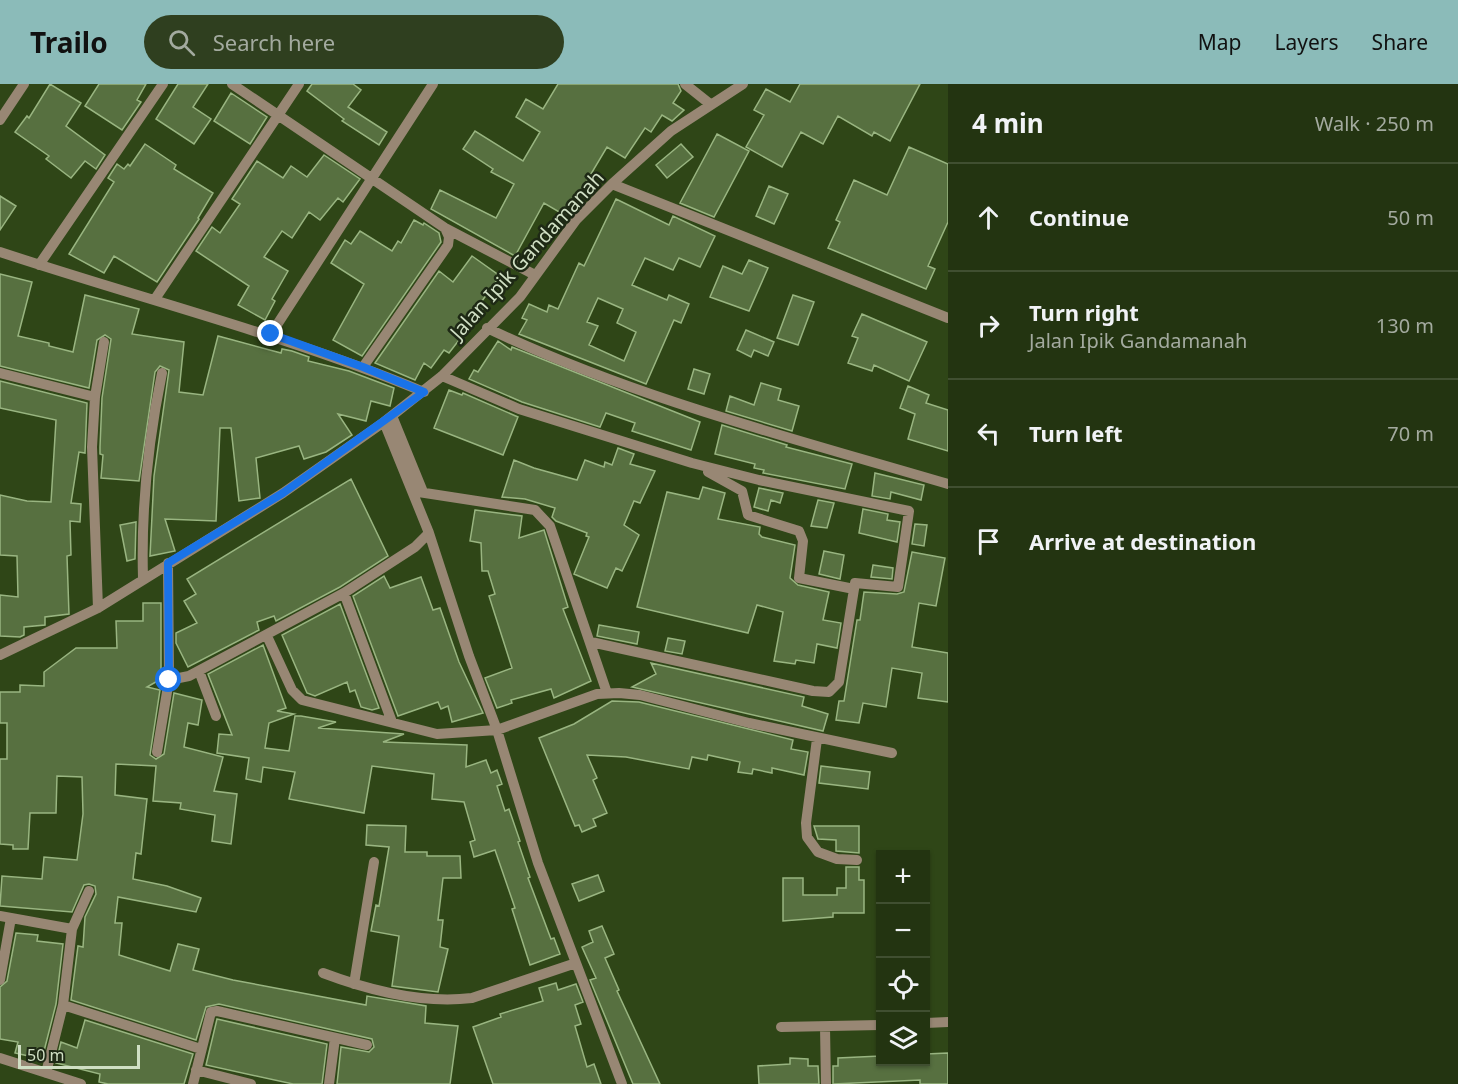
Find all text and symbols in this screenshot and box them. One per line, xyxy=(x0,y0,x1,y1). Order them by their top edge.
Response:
search box xyxy=(144,15,564,69)
text: Trailo xyxy=(30,23,108,61)
icon: search xyxy=(165,26,198,59)
text: Search here xyxy=(213,27,335,57)
text: Map xyxy=(1198,28,1242,56)
text: Layers xyxy=(1275,28,1339,56)
text: Share xyxy=(1372,28,1428,56)
text: 4 min xyxy=(972,105,1044,141)
text: Walk · 250 m xyxy=(1315,110,1434,137)
street label: Jalan Ipik Gandamanah xyxy=(442,165,610,346)
icon: ahead xyxy=(972,201,1005,234)
text: Continue xyxy=(1029,202,1129,232)
text: 50 m xyxy=(1387,204,1434,231)
text: Turn right xyxy=(1029,297,1139,327)
icon: right xyxy=(972,309,1005,342)
text: 130 m xyxy=(1376,312,1434,339)
route end xyxy=(257,320,283,346)
text: Jalan Ipik Gandamanah xyxy=(1029,327,1247,354)
icon: left xyxy=(972,417,1005,450)
text: Turn left xyxy=(1029,418,1123,448)
text: 70 m xyxy=(1387,420,1434,447)
icon: arrive xyxy=(972,525,1005,558)
text: Arrive at destination xyxy=(1029,526,1256,556)
route start xyxy=(155,666,181,692)
map controls xyxy=(876,850,930,1066)
button: + xyxy=(876,850,930,904)
button: − xyxy=(876,904,930,958)
button: locate xyxy=(876,958,930,1012)
button: layers xyxy=(876,1012,930,1066)
scale bar xyxy=(18,1042,140,1070)
text: 50 m xyxy=(27,1044,64,1066)

